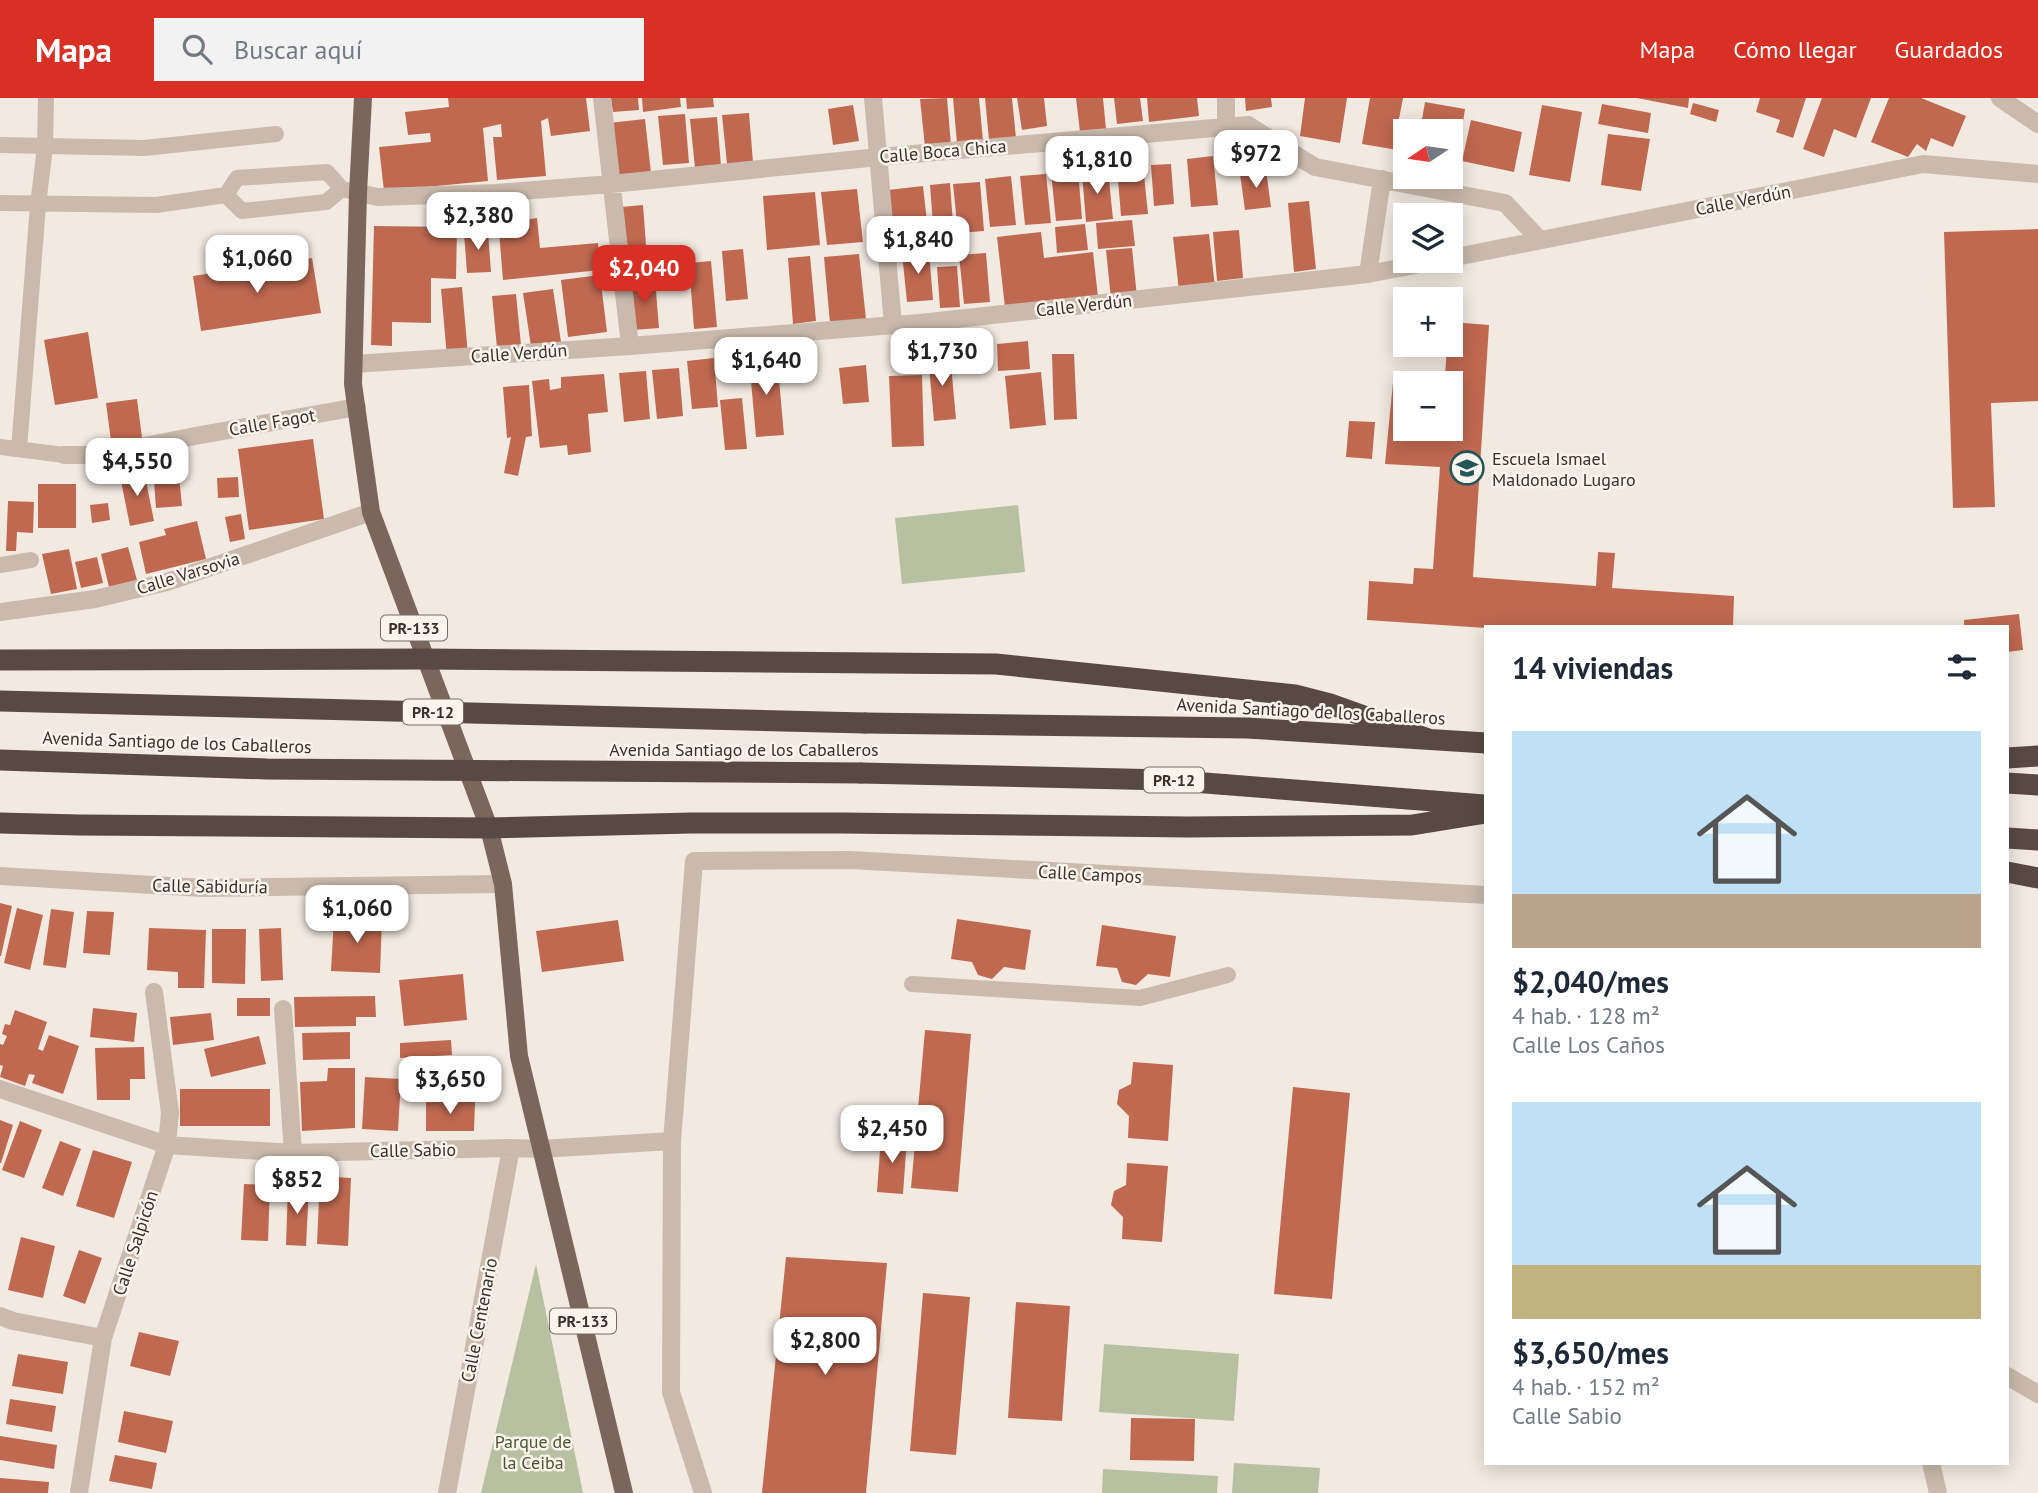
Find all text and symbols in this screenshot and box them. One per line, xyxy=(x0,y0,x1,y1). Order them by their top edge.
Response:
search box xyxy=(154,18,644,81)
text: Mapa xyxy=(35,28,112,71)
icon: search xyxy=(178,30,216,68)
text: Buscar aquí xyxy=(234,33,362,66)
text: Mapa xyxy=(1639,34,1695,65)
text: Cómo llegar xyxy=(1733,34,1857,65)
text: Guardados xyxy=(1895,34,2003,65)
north arrow xyxy=(1393,119,1463,189)
map controls xyxy=(1393,119,1463,441)
pin: $972 xyxy=(1215,130,1297,190)
street label: Calle Boca Chica xyxy=(879,134,1007,168)
pin: $1,810 xyxy=(1040,136,1154,196)
text: $972 xyxy=(1230,138,1282,167)
text: $1,810 xyxy=(1061,144,1133,173)
street label: Calle Verdún xyxy=(1693,180,1793,220)
pin: $2,380 xyxy=(421,192,535,252)
text: $2,380 xyxy=(442,200,514,229)
button: layers xyxy=(1393,203,1463,273)
pin: $1,840 xyxy=(861,216,975,276)
text: $1,840 xyxy=(882,224,954,253)
pin: $1,060 xyxy=(200,236,314,295)
text: $1,060 xyxy=(221,243,293,272)
pin: $2,040 xyxy=(587,246,701,305)
text: $2,040 xyxy=(608,253,680,282)
button: + xyxy=(1393,287,1463,357)
street label: Calle Verdún xyxy=(1035,289,1133,321)
pin: $1,730 xyxy=(885,328,999,388)
text: $1,730 xyxy=(906,336,978,365)
street label: Calle Verdún xyxy=(470,338,568,368)
pin: $1,640 xyxy=(709,338,823,397)
text: $1,640 xyxy=(730,345,802,374)
button: − xyxy=(1393,371,1463,441)
street label: Calle Fagot xyxy=(227,403,317,441)
pin: $4,550 xyxy=(80,438,194,498)
text: $4,550 xyxy=(101,446,173,475)
place label: Escuela Ismael Maldonado Lugaro xyxy=(1492,447,1636,491)
school or university icon: Escuela Ismael Maldonado Lugaro xyxy=(1448,449,1486,487)
street label: Calle Varsovia xyxy=(134,546,242,600)
road number: PR-133 xyxy=(381,615,447,640)
text: 14 viviendas xyxy=(1512,648,1673,687)
icon: filters xyxy=(1943,648,1981,686)
street label: Avenida Santiago de los Caballeros xyxy=(1176,692,1446,730)
road number: PR-12 xyxy=(403,699,463,724)
street label: Avenida Santiago de los Caballeros xyxy=(42,726,312,758)
street label: Avenida Santiago de los Caballeros xyxy=(609,738,879,761)
road number: PR-12 xyxy=(1144,768,1204,792)
icon: home xyxy=(1684,776,1810,902)
street label: Calle Campos xyxy=(1038,860,1142,888)
street label: Calle Sabiduría xyxy=(152,873,268,899)
pin: $1,060 xyxy=(300,886,414,945)
text: $1,060 xyxy=(321,893,393,922)
text: $2,040/mes xyxy=(1512,962,1669,1001)
text: 4 hab. · 128 m² xyxy=(1512,1001,1660,1030)
text: Calle Los Caños xyxy=(1512,1030,1665,1059)
pin: $3,650 xyxy=(393,1056,507,1116)
text: $3,650 xyxy=(414,1064,486,1093)
pin: $2,450 xyxy=(835,1105,949,1165)
text: $2,450 xyxy=(856,1113,928,1142)
street label: Calle Sabio xyxy=(370,1138,456,1162)
icon: home xyxy=(1684,1147,1810,1273)
pin: $852 xyxy=(256,1156,338,1216)
text: $852 xyxy=(271,1164,323,1193)
street label: Calle Salpicón xyxy=(107,1188,163,1298)
street label: Calle Centenario xyxy=(456,1256,502,1384)
road number: PR-133 xyxy=(550,1308,616,1334)
pin: $2,800 xyxy=(768,1318,882,1377)
text: $2,800 xyxy=(789,1325,861,1354)
text: $3,650/mes xyxy=(1512,1333,1669,1372)
text: 4 hab. · 152 m² xyxy=(1512,1372,1660,1401)
text: Calle Sabio xyxy=(1512,1401,1622,1430)
park label: Parque de la Ceiba xyxy=(495,1430,571,1474)

